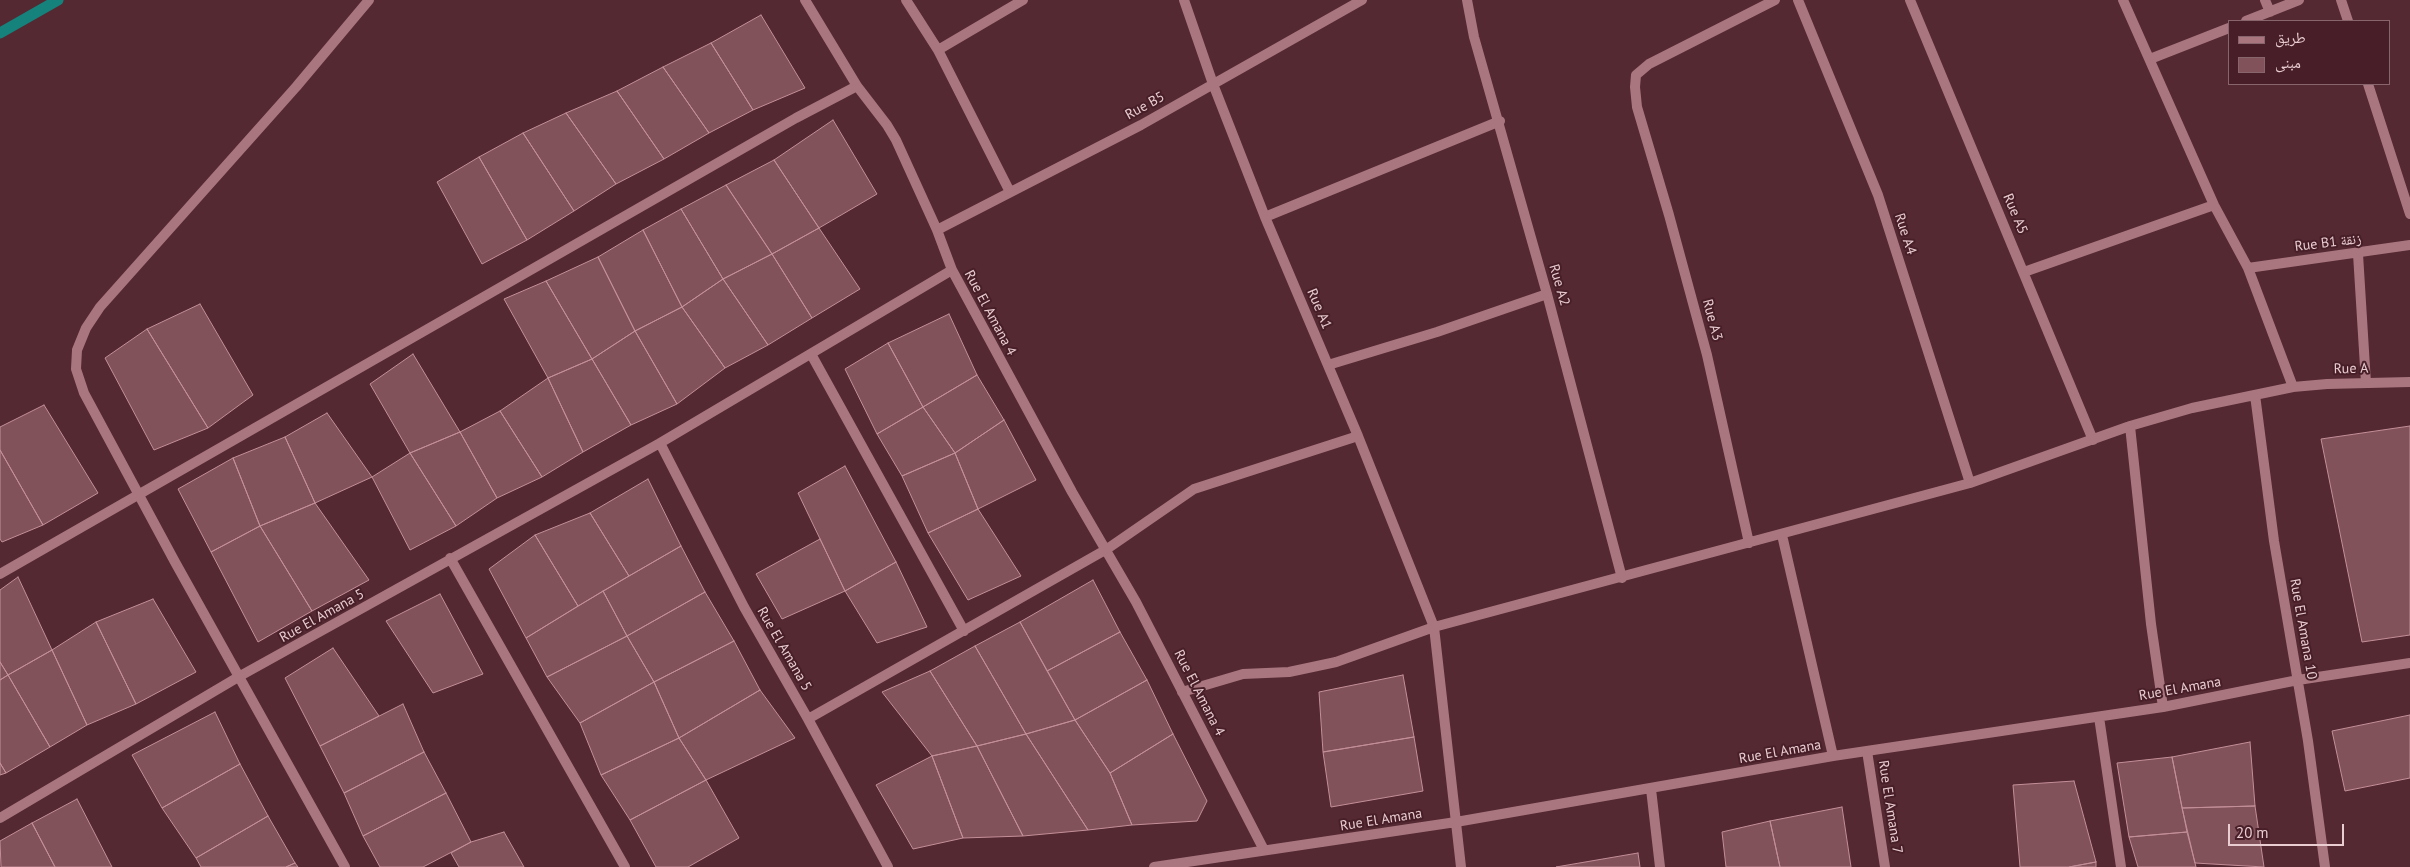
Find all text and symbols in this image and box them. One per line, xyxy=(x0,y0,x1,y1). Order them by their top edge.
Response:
legend xyxy=(2228,20,2390,85)
text: طريق xyxy=(2275,28,2306,47)
text: مبنى xyxy=(2275,53,2301,72)
street label: Rue B5 xyxy=(1122,88,1168,124)
street label: Rue A5 xyxy=(1999,191,2031,237)
street label: Rue A4 xyxy=(1890,211,1920,257)
street label: Rue B1 زنقة xyxy=(2294,231,2362,255)
street label: Rue A2 xyxy=(1545,262,1573,308)
street label: Rue El Amana 4 xyxy=(960,267,1020,359)
street label: Rue A1 xyxy=(1303,286,1335,332)
street label: Rue A3 xyxy=(1698,297,1726,343)
street label: Rue A xyxy=(2333,360,2369,378)
street label: Rue El Amana 10 xyxy=(2286,577,2320,681)
street label: Rue El Amana 5 xyxy=(277,586,367,646)
street label: Rue El Amana 5 xyxy=(753,604,815,694)
street label: Rue El Amana 4 xyxy=(1170,647,1228,739)
street label: Rue El Amana xyxy=(2138,674,2222,704)
street label: Rue El Amana xyxy=(1738,737,1822,767)
street label: Rue El Amana 7 xyxy=(1874,759,1906,855)
street label: Rue El Amana xyxy=(1339,805,1423,835)
scale bar xyxy=(2230,814,2346,846)
text: 20 m xyxy=(2236,823,2269,842)

